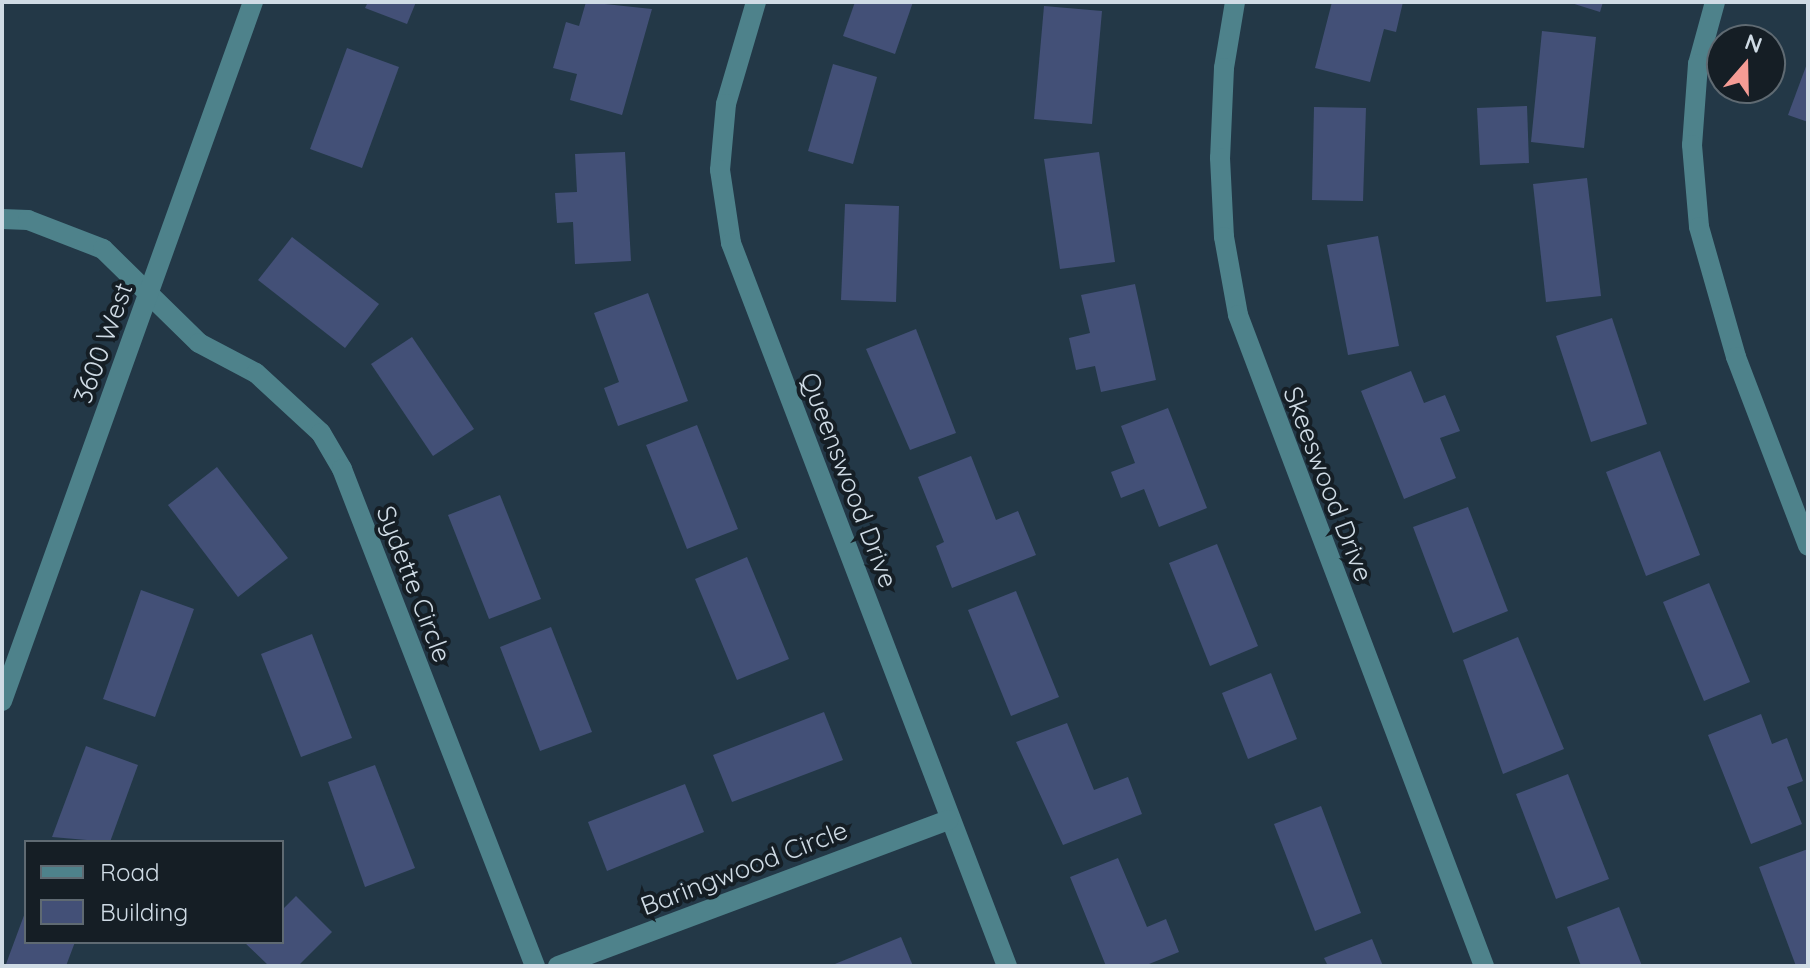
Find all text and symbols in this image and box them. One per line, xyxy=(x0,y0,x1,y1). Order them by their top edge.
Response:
north arrow xyxy=(1706,24,1786,104)
text: N xyxy=(1741,27,1766,59)
street label: 3600 West xyxy=(67,278,139,408)
street label: Queenswood Drive xyxy=(794,368,904,592)
street label: Skeeswood Drive xyxy=(1277,382,1379,586)
street label: Sydette Circle xyxy=(370,501,458,667)
street label: Baringwood Circle xyxy=(636,814,852,922)
legend xyxy=(24,840,284,944)
text: Road xyxy=(100,857,160,887)
text: Building xyxy=(100,897,188,927)

